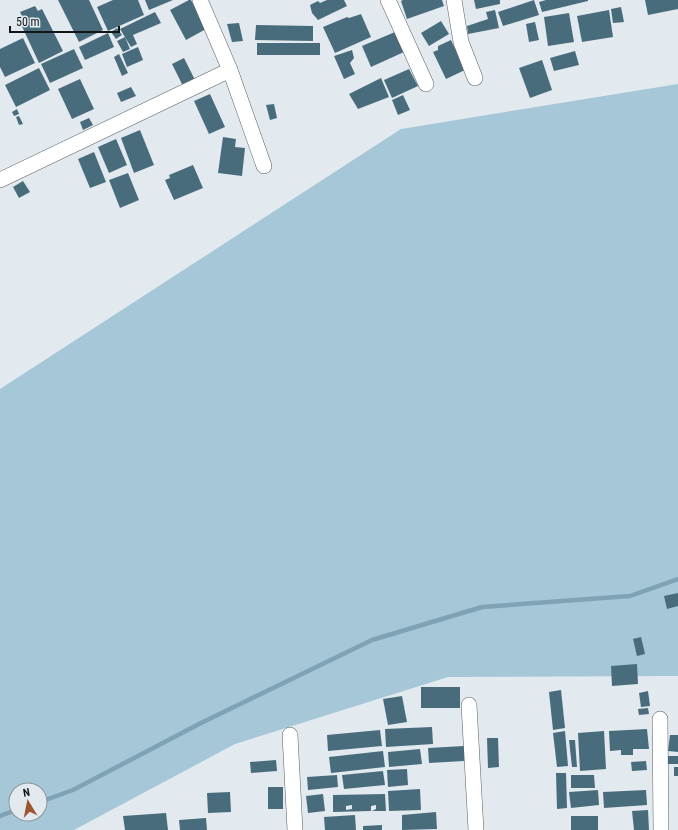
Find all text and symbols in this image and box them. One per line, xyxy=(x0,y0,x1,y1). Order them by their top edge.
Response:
scale bar xyxy=(10,8,119,34)
text: 50 m xyxy=(16,15,40,29)
north arrow xyxy=(8,782,48,822)
text: N xyxy=(22,786,31,800)

